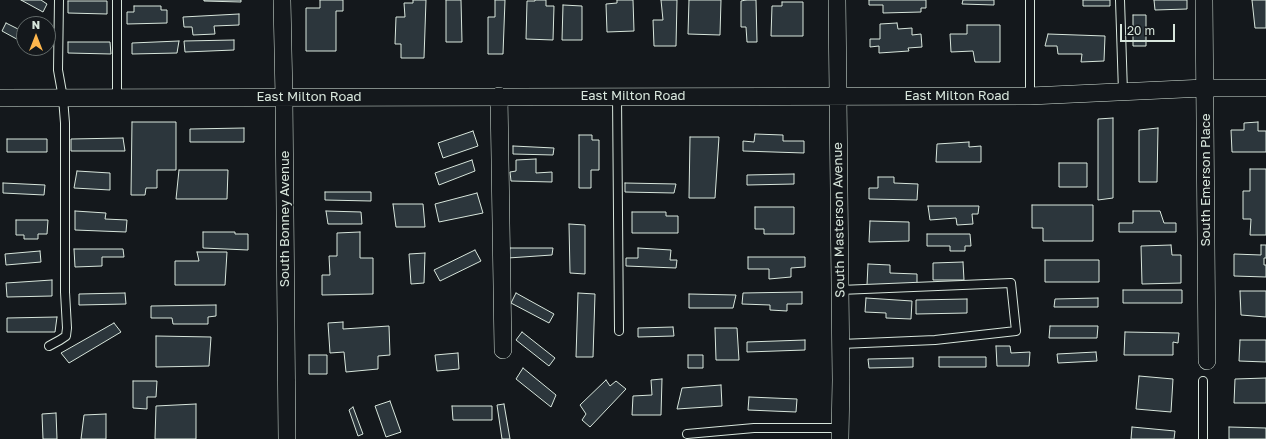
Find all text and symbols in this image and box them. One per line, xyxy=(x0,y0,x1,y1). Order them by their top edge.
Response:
north arrow xyxy=(16,16,56,56)
scale bar xyxy=(1122,16,1177,42)
text: N xyxy=(32,18,40,31)
text: 20 m xyxy=(1127,23,1155,38)
street label: East Milton Road xyxy=(580,88,686,104)
street label: East Milton Road xyxy=(904,88,1010,104)
street label: East Milton Road xyxy=(256,89,362,105)
street label: South Emerson Place xyxy=(1198,113,1214,247)
street label: South Masterson Avenue xyxy=(830,142,848,298)
street label: South Bonney Avenue xyxy=(277,151,293,287)

